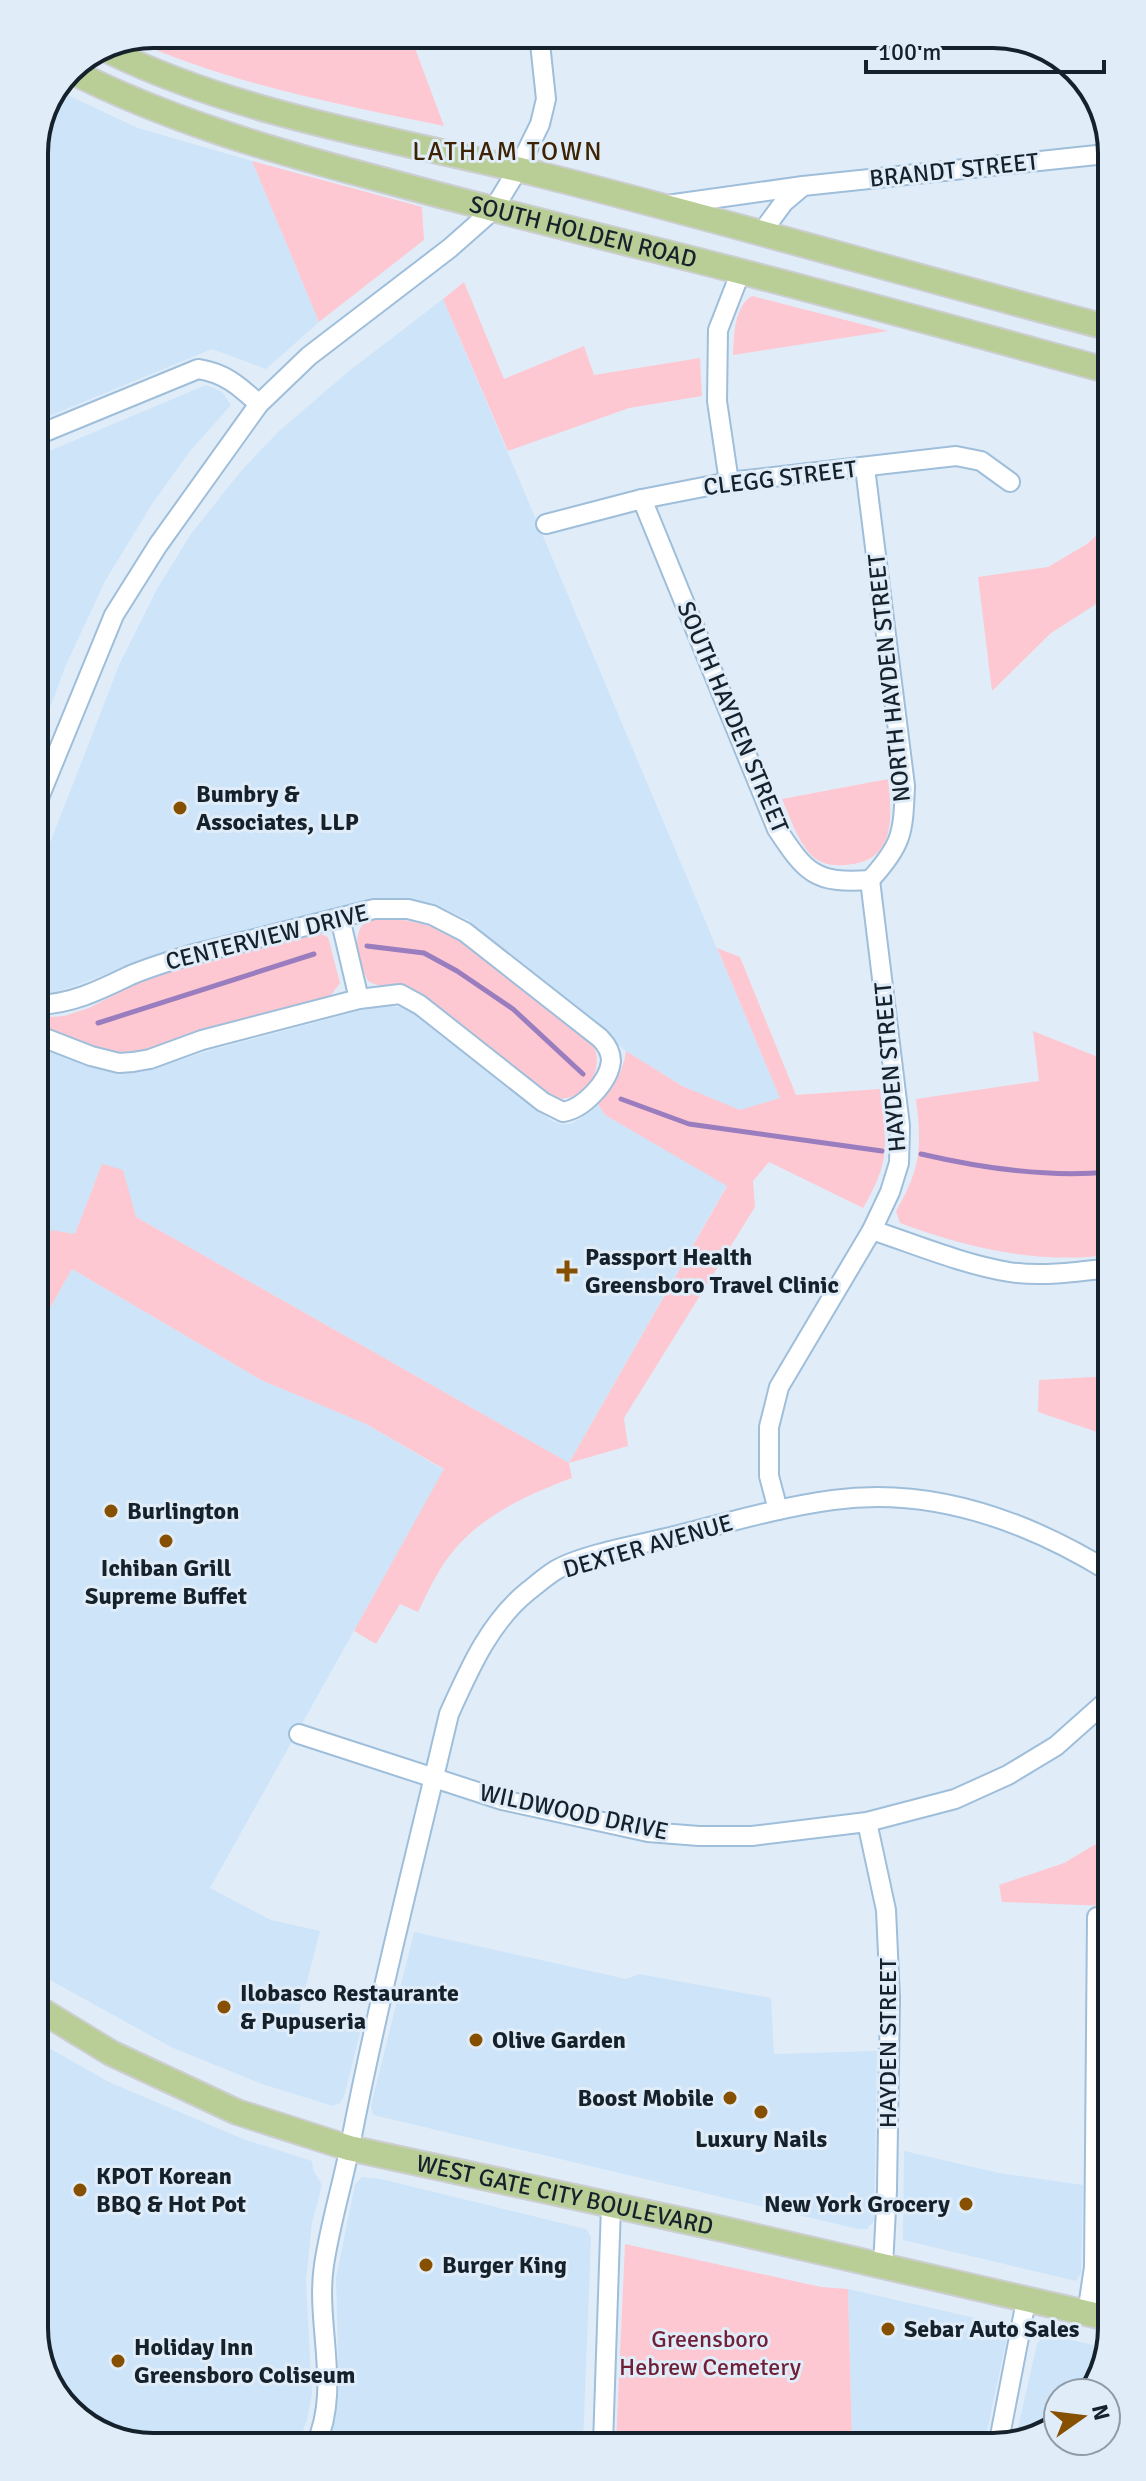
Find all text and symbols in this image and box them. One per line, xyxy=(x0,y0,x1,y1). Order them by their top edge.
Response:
scale bar xyxy=(866,24,1104,74)
text: 100 m xyxy=(878,37,941,67)
district label: LATHAM TOWN xyxy=(412,136,604,168)
street label: BRANDT STREET xyxy=(868,146,1040,194)
street label: SOUTH HOLDEN ROAD xyxy=(466,189,700,275)
street label: CLEGG STREET xyxy=(702,454,859,502)
street label: NORTH HAYDEN STREET xyxy=(861,552,917,804)
street label: SOUTH HAYDEN STREET xyxy=(671,597,795,837)
place label: Bumbry & Associates, LLP xyxy=(196,779,359,837)
marker: Bumbry & Associates, LLP xyxy=(171,799,189,817)
street label: CENTERVIEW DRIVE xyxy=(162,897,372,977)
street label: HAYDEN STREET xyxy=(868,981,912,1153)
place label: Passport Health Greensboro Travel Clinic xyxy=(585,1242,839,1300)
marker: Passport Health Greensboro Travel Clinic xyxy=(556,1260,578,1282)
place label: Burlington xyxy=(127,1496,239,1526)
marker: Burlington xyxy=(102,1502,120,1520)
street label: DEXTER AVENUE xyxy=(560,1507,736,1585)
marker: Ichiban Grill Supreme Buffet xyxy=(157,1532,175,1550)
place label: Ichiban Grill Supreme Buffet xyxy=(85,1553,247,1611)
street label: WILDWOOD DRIVE xyxy=(477,1777,671,1847)
street label: HAYDEN STREET xyxy=(873,1958,903,2128)
place label: Ilobasco Restaurante & Pupuseria xyxy=(240,1978,459,2036)
marker: Ilobasco Restaurante & Pupuseria xyxy=(215,1998,233,2016)
place label: Olive Garden xyxy=(492,2025,626,2055)
marker: Olive Garden xyxy=(467,2031,485,2049)
place label: Boost Mobile xyxy=(578,2083,714,2113)
marker: Boost Mobile xyxy=(721,2089,739,2107)
marker: Luxury Nails xyxy=(752,2103,770,2121)
place label: Luxury Nails xyxy=(695,2124,827,2154)
street label: WEST GATE CITY BOULEVARD xyxy=(413,2148,716,2242)
place label: KPOT Korean BBQ & Hot Pot xyxy=(96,2161,246,2219)
marker: KPOT Korean BBQ & Hot Pot xyxy=(71,2181,89,2199)
place label: New York Grocery xyxy=(764,2189,950,2219)
marker: New York Grocery xyxy=(957,2195,975,2213)
place label: Burger King xyxy=(442,2250,567,2280)
marker: Burger King xyxy=(417,2256,435,2274)
place label: Sebar Auto Sales xyxy=(904,2314,1080,2344)
marker: Sebar Auto Sales xyxy=(879,2320,897,2338)
park label: Greensboro Hebrew Cemetery xyxy=(619,2324,801,2382)
place label: Holiday Inn Greensboro Coliseum xyxy=(134,2332,355,2390)
marker: Holiday Inn Greensboro Coliseum xyxy=(109,2352,127,2370)
north arrow xyxy=(1042,2377,1122,2457)
text: N xyxy=(1086,2402,1116,2423)

